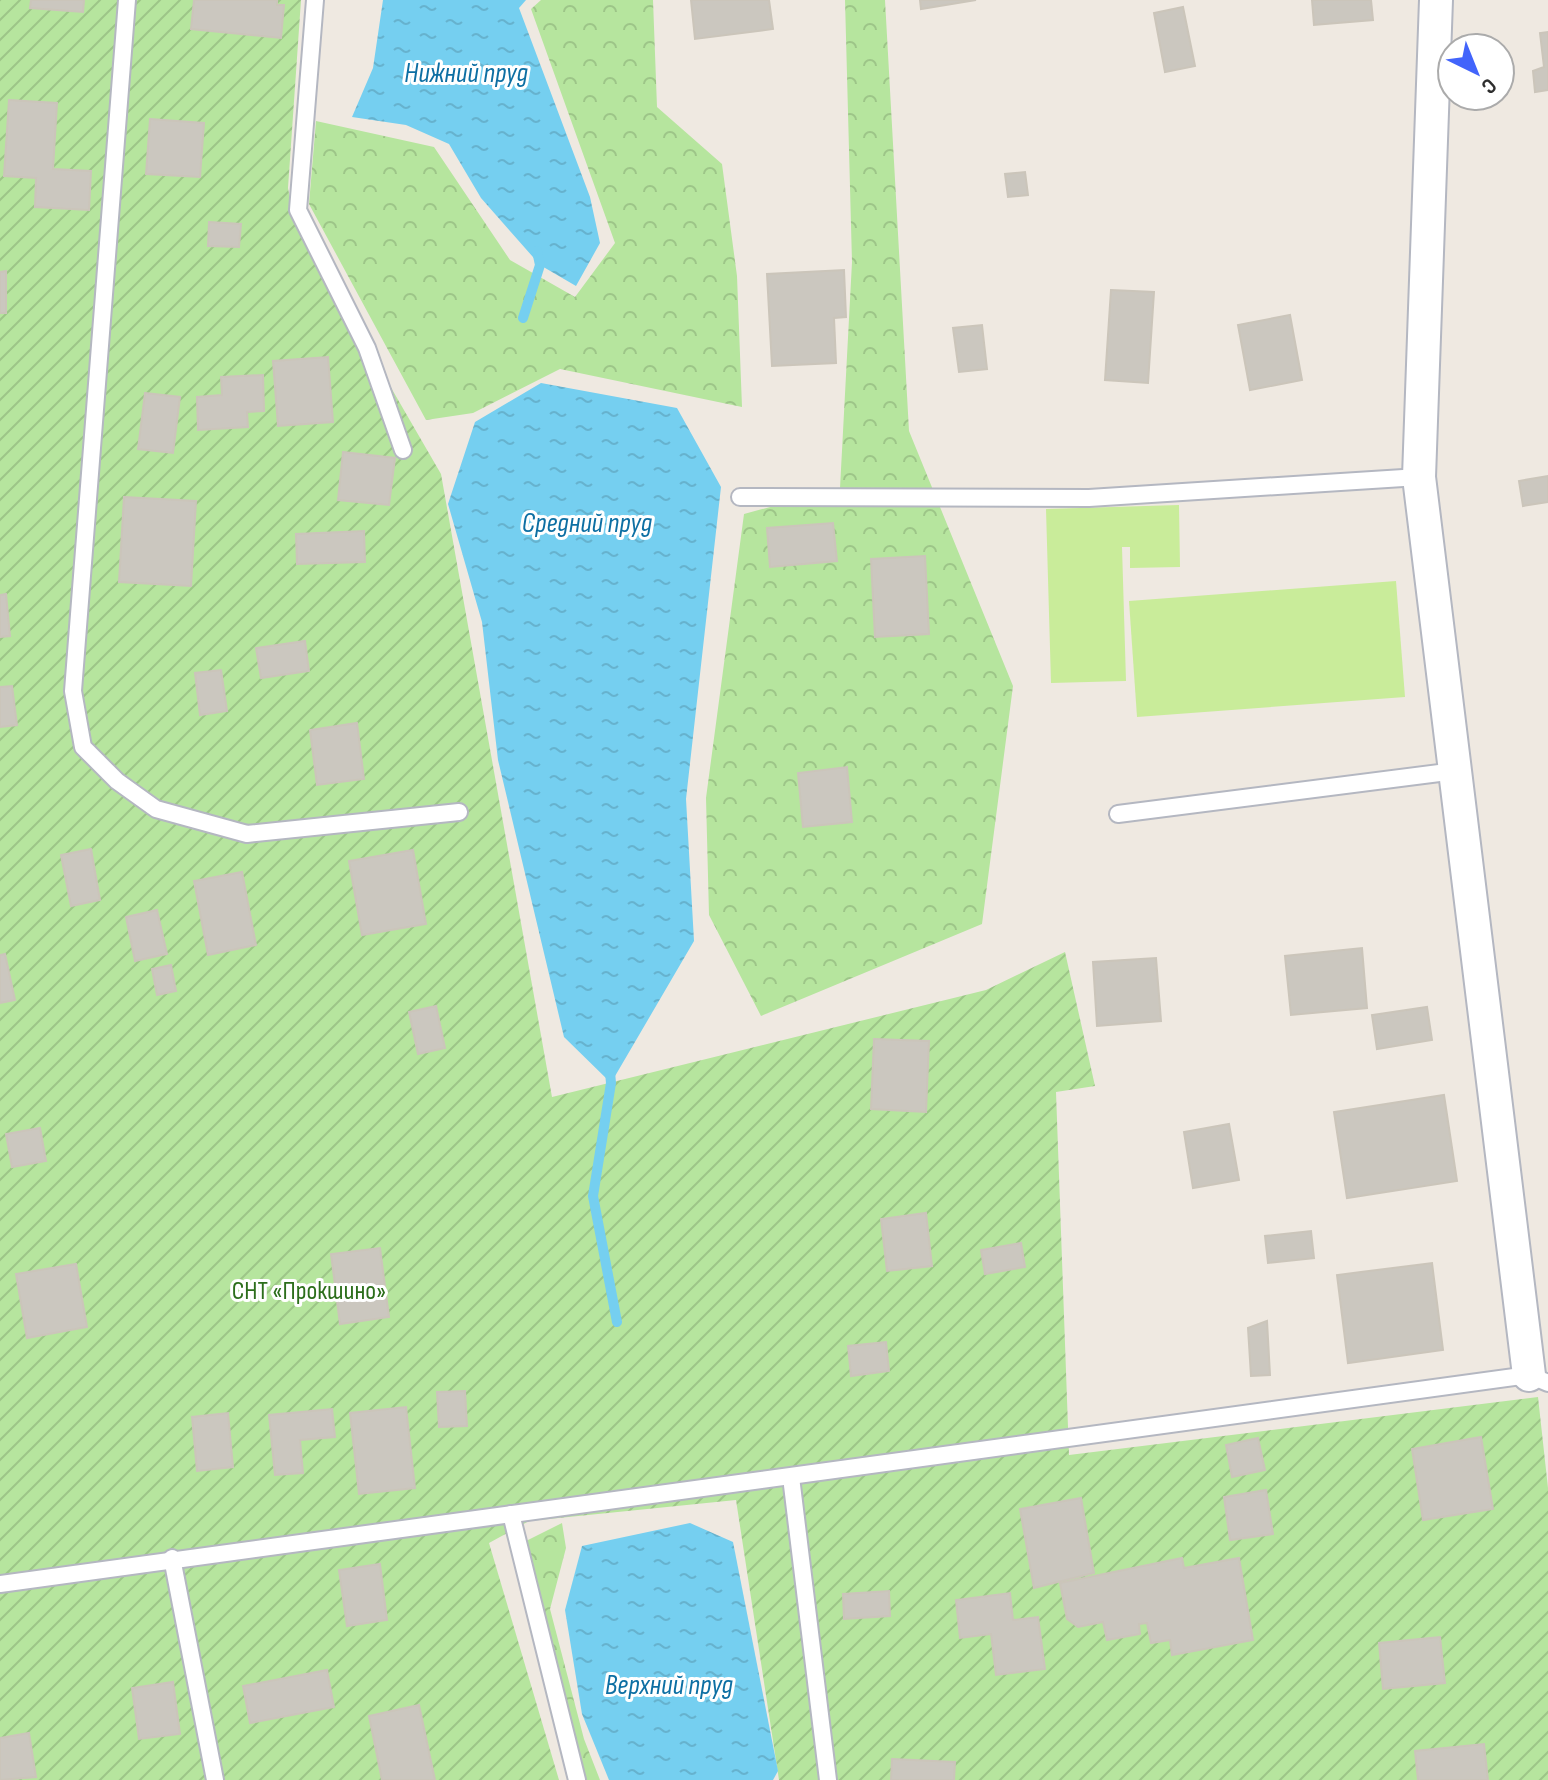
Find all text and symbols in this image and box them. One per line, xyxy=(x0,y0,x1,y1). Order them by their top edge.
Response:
north arrow xyxy=(1436,32,1516,112)
water label: Нижний пруд xyxy=(404,57,528,90)
text: С xyxy=(1475,72,1502,99)
water label: Средний пруд xyxy=(522,507,653,540)
park label: СНТ «Прокшино» xyxy=(232,1276,386,1307)
water label: Верхний пруд xyxy=(605,1669,734,1702)

